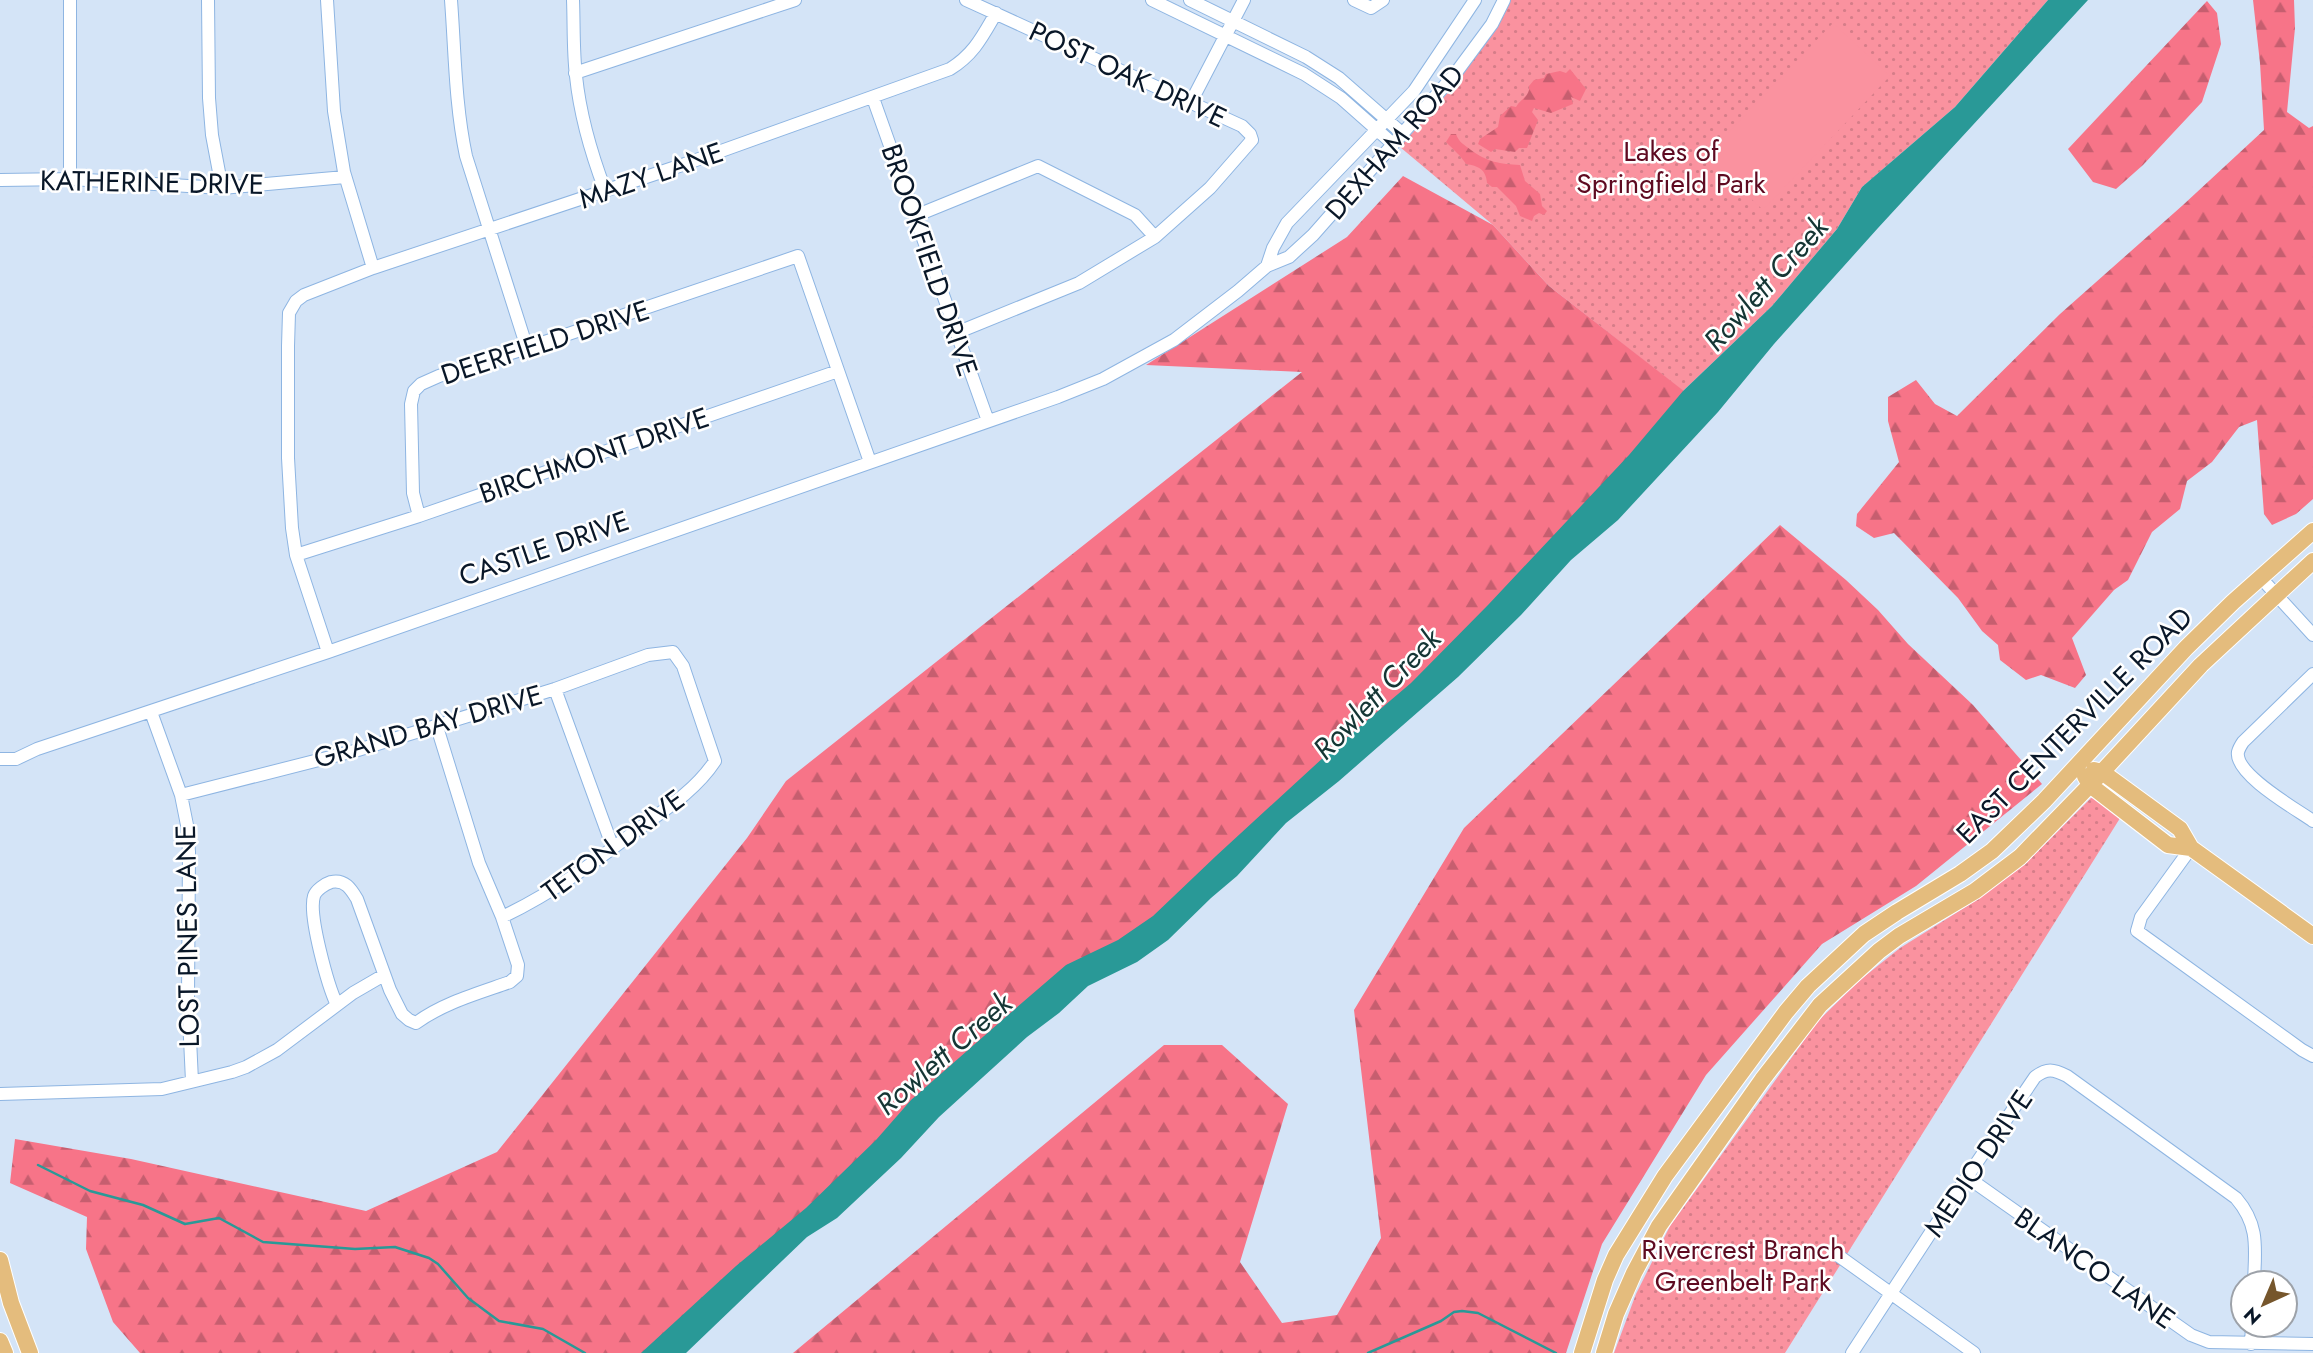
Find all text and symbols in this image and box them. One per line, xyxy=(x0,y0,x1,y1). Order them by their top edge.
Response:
street label: POST OAK DRIVE xyxy=(1022,11,1233,138)
street label: DEXHAM ROAD xyxy=(1315,56,1474,229)
park label: Lakes of Springfield Park xyxy=(1576,131,1766,204)
street label: MAZY LANE xyxy=(573,132,729,219)
street label: BROOKFIELD DRIVE xyxy=(871,139,988,382)
street label: KATHERINE DRIVE xyxy=(40,160,264,205)
water label: Rowlett Creek xyxy=(1693,206,1839,361)
street label: DEERFIELD DRIVE xyxy=(435,289,655,396)
street label: BIRCHMONT DRIVE xyxy=(474,397,715,514)
street label: CASTLE DRIVE xyxy=(454,500,635,597)
street label: EAST CENTERVILLE ROAD xyxy=(1947,598,2202,853)
water label: Rowlett Creek xyxy=(1303,617,1451,769)
street label: GRAND BAY DRIVE xyxy=(309,674,547,779)
street label: TETON DRIVE xyxy=(533,780,693,911)
street label: LOST PINES LANE xyxy=(165,824,210,1048)
water label: Rowlett Creek xyxy=(866,981,1022,1125)
street label: MEDIO DRIVE xyxy=(1914,1081,2043,1245)
street label: BLANCO LANE xyxy=(2006,1198,2183,1339)
park label: Rivercrest Branch Greenbelt Park xyxy=(1641,1229,1845,1302)
north arrow xyxy=(2229,1269,2299,1339)
text: N xyxy=(2238,1301,2267,1331)

